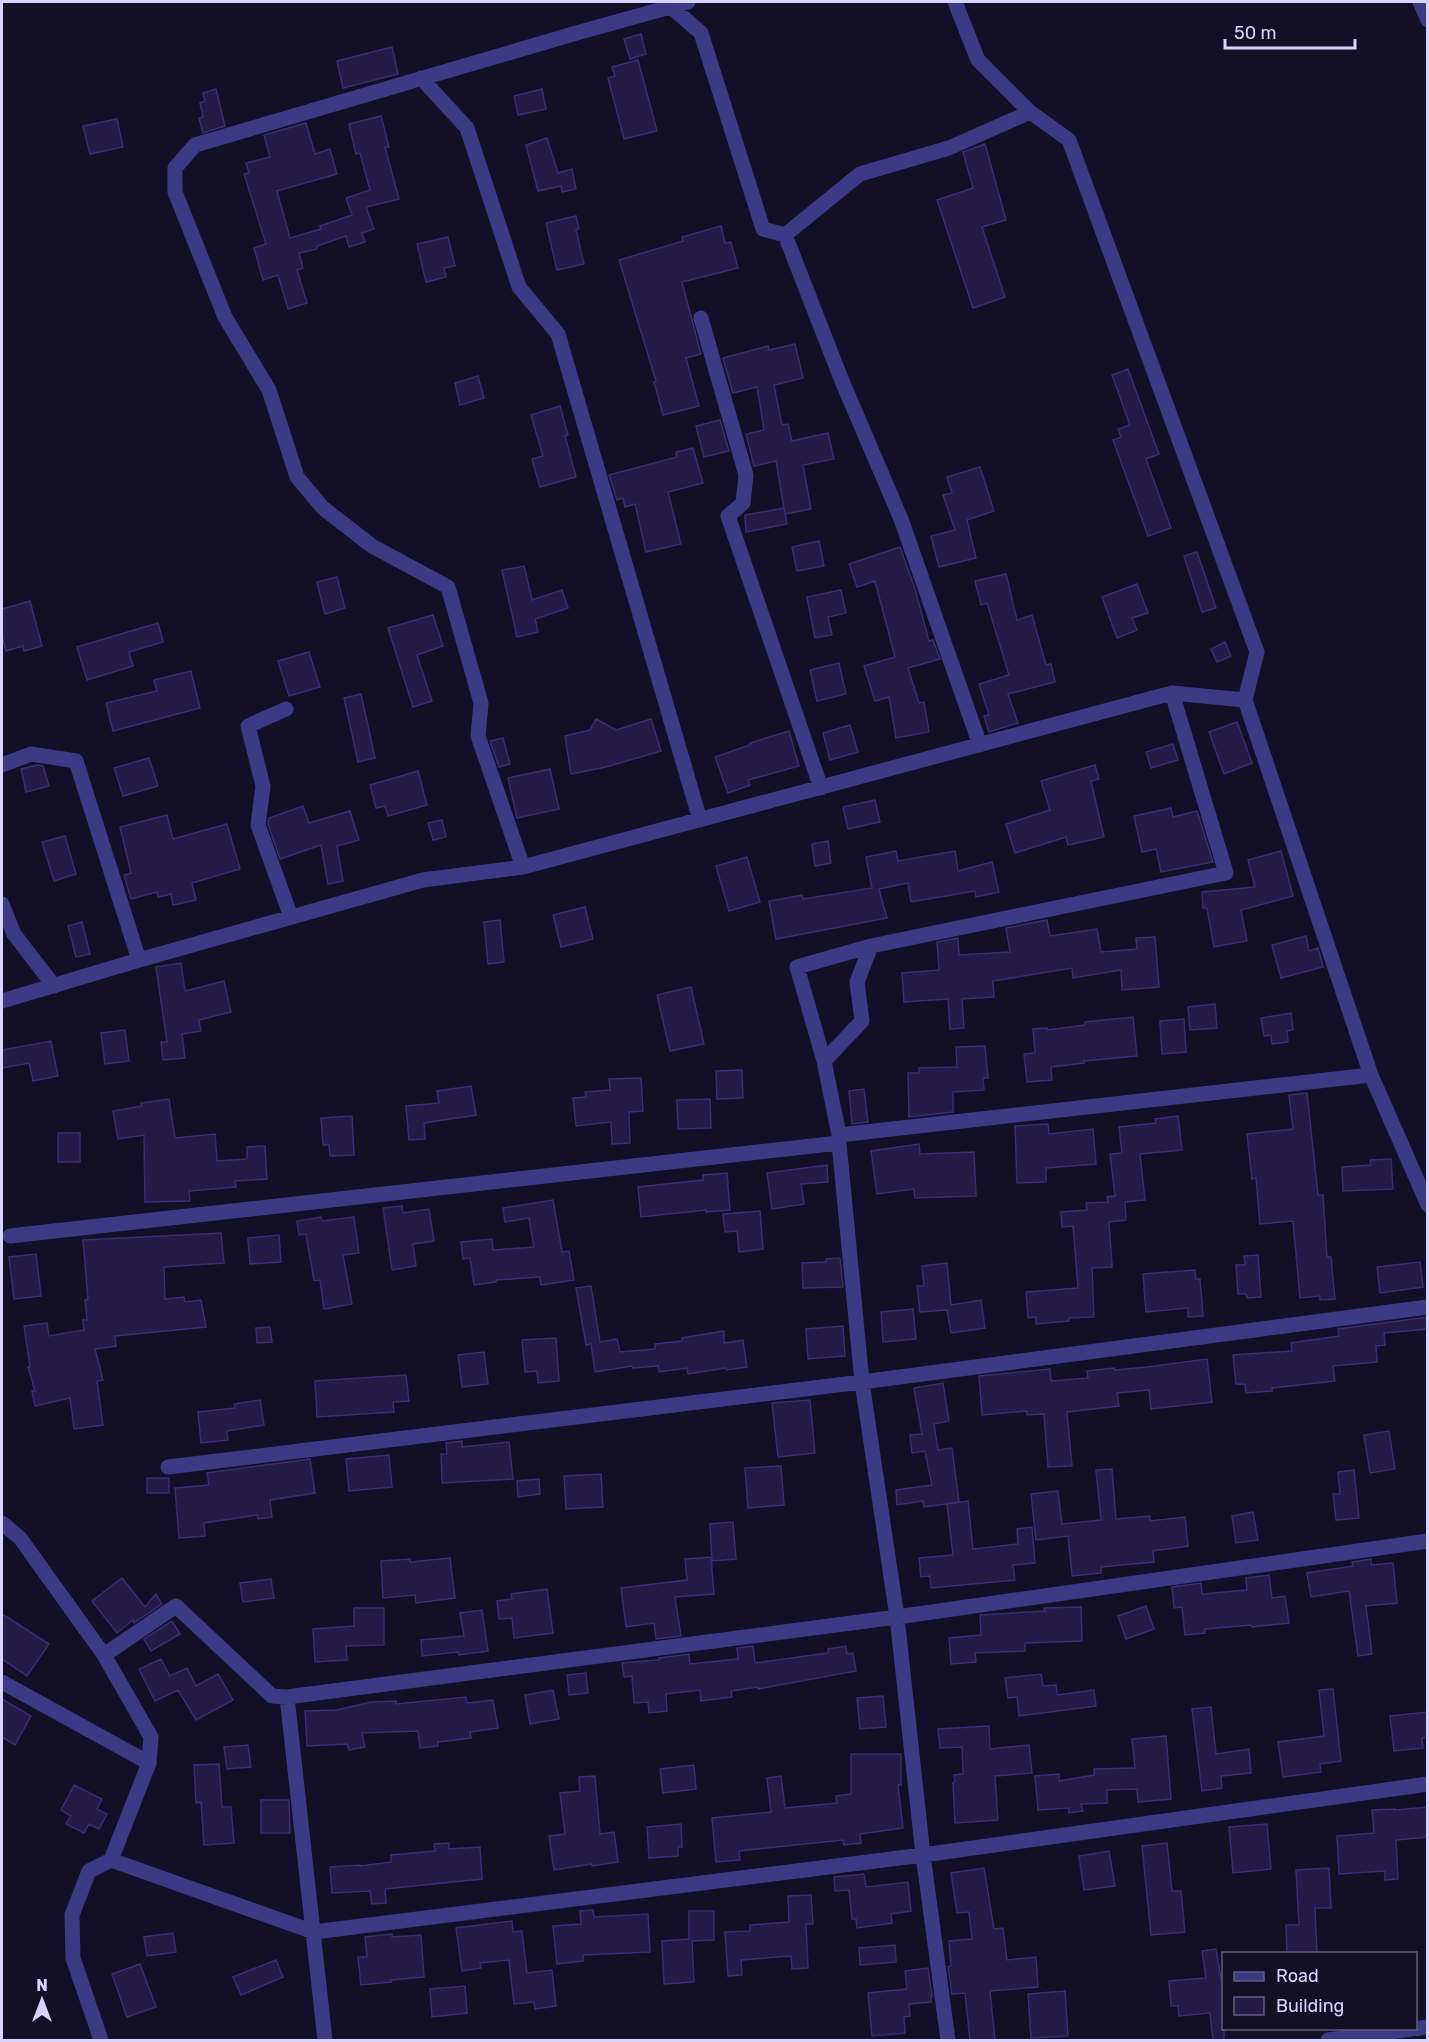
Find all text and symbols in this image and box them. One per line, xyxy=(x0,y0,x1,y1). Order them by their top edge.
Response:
scale bar xyxy=(1225,12,1356,50)
text: 50 m xyxy=(1234,22,1277,44)
legend xyxy=(1222,1952,1417,2030)
text: Road xyxy=(1276,1965,1319,1987)
north arrow xyxy=(12,1970,72,2030)
text: N xyxy=(36,1976,48,1995)
text: Building xyxy=(1276,1995,1344,2017)

